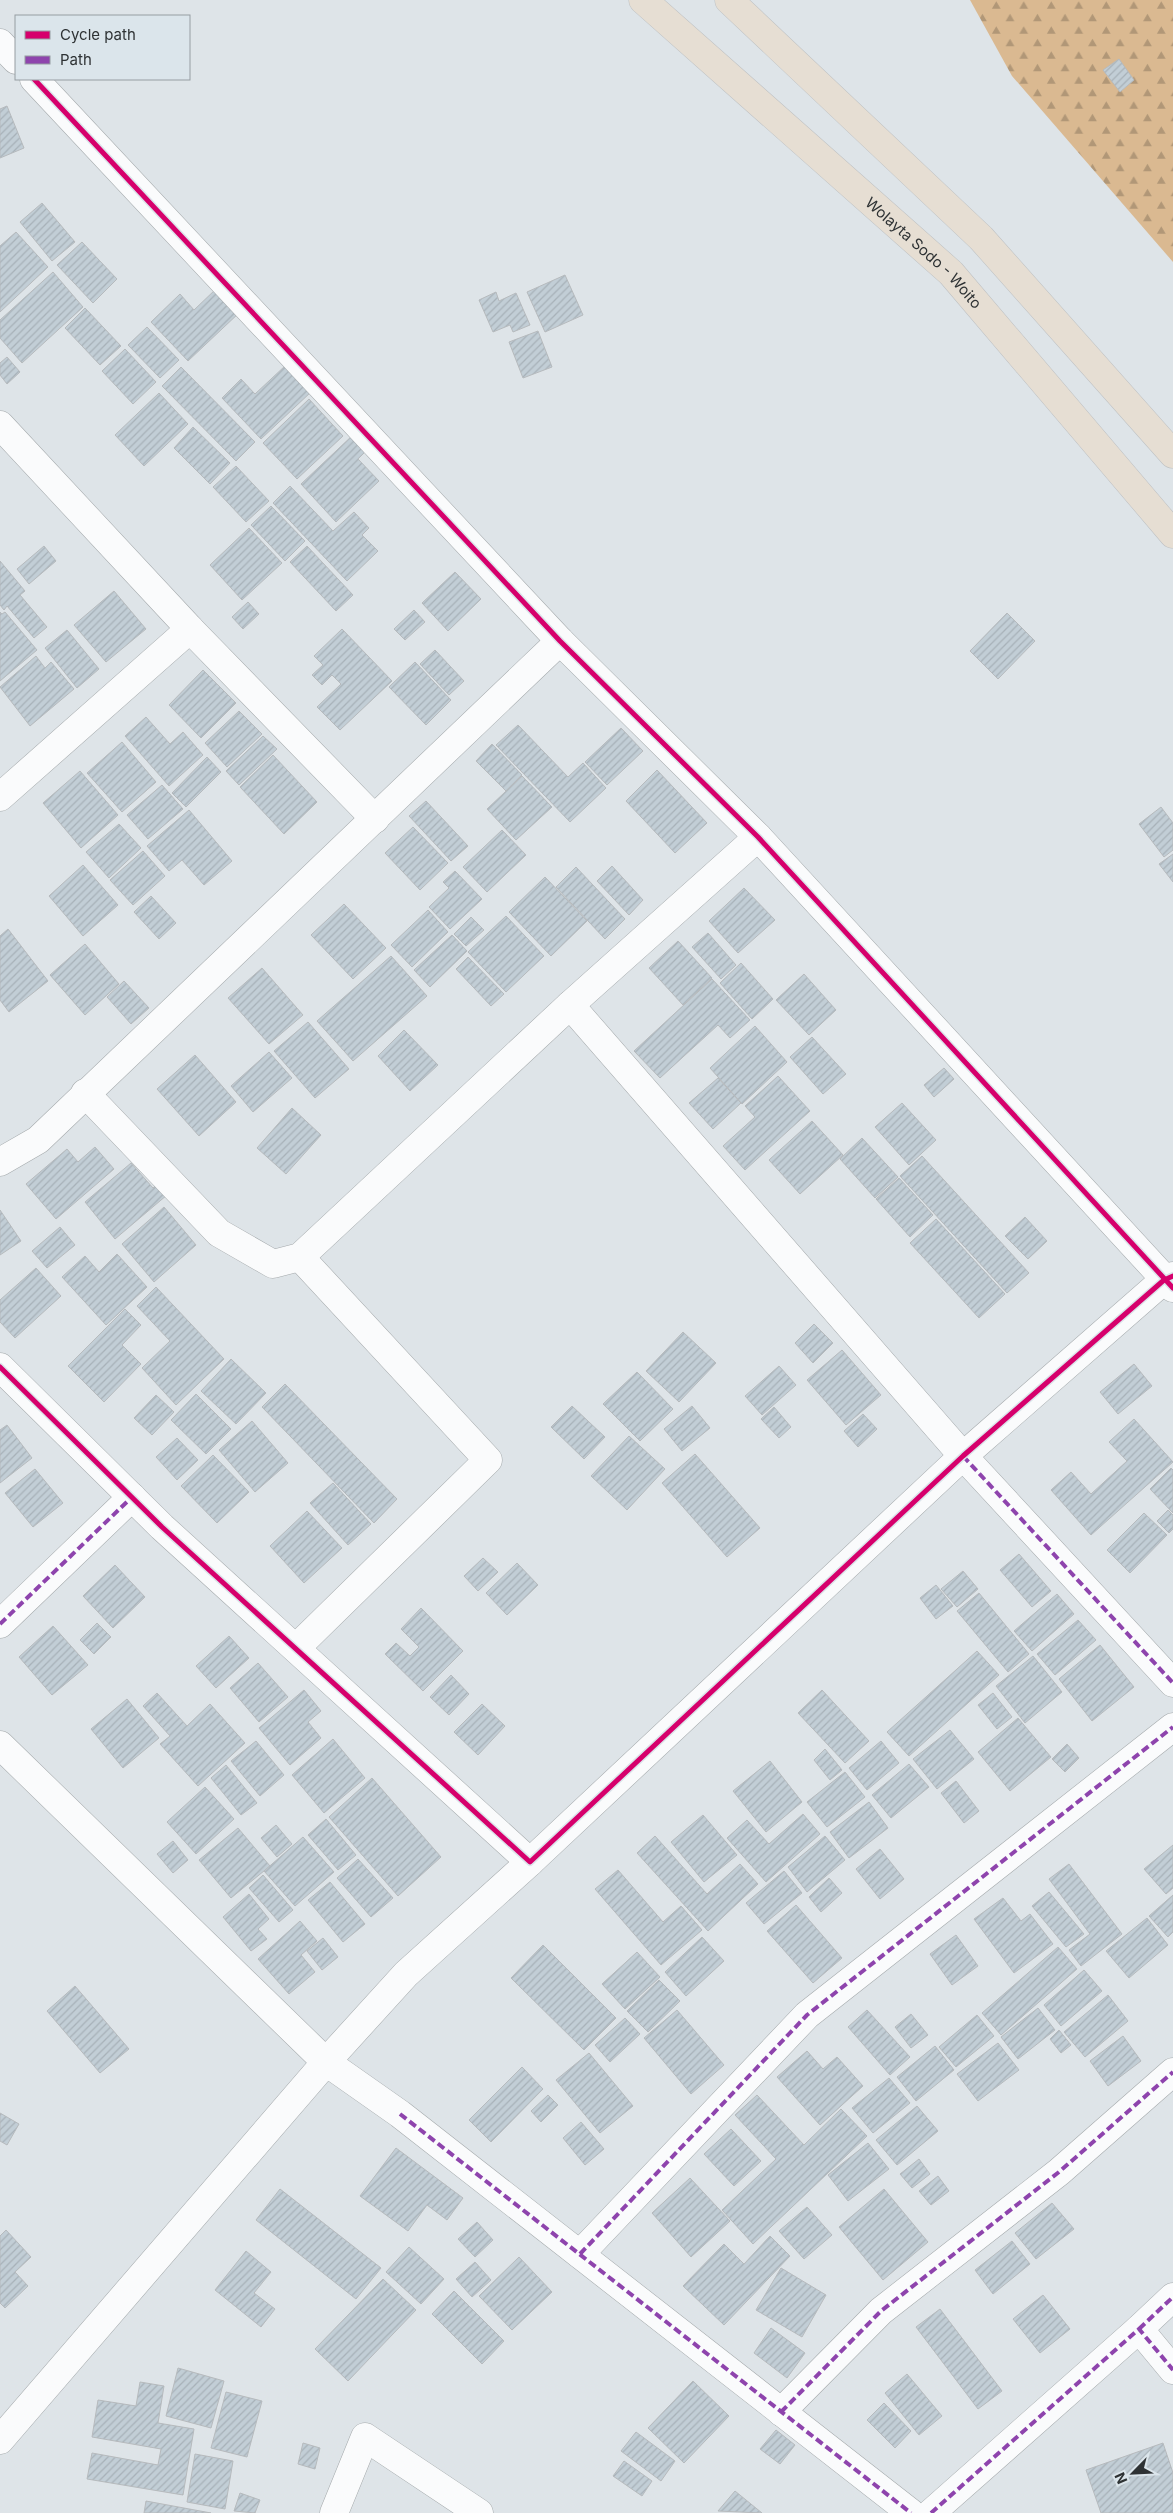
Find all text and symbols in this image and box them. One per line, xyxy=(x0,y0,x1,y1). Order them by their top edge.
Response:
legend xyxy=(15,15,190,80)
text: Cycle path xyxy=(60,25,136,44)
text: Path xyxy=(60,50,92,69)
street label: Wolayta Sodo - Woito xyxy=(862,193,986,312)
north arrow xyxy=(1108,2448,1158,2498)
text: N xyxy=(1111,2470,1131,2487)

